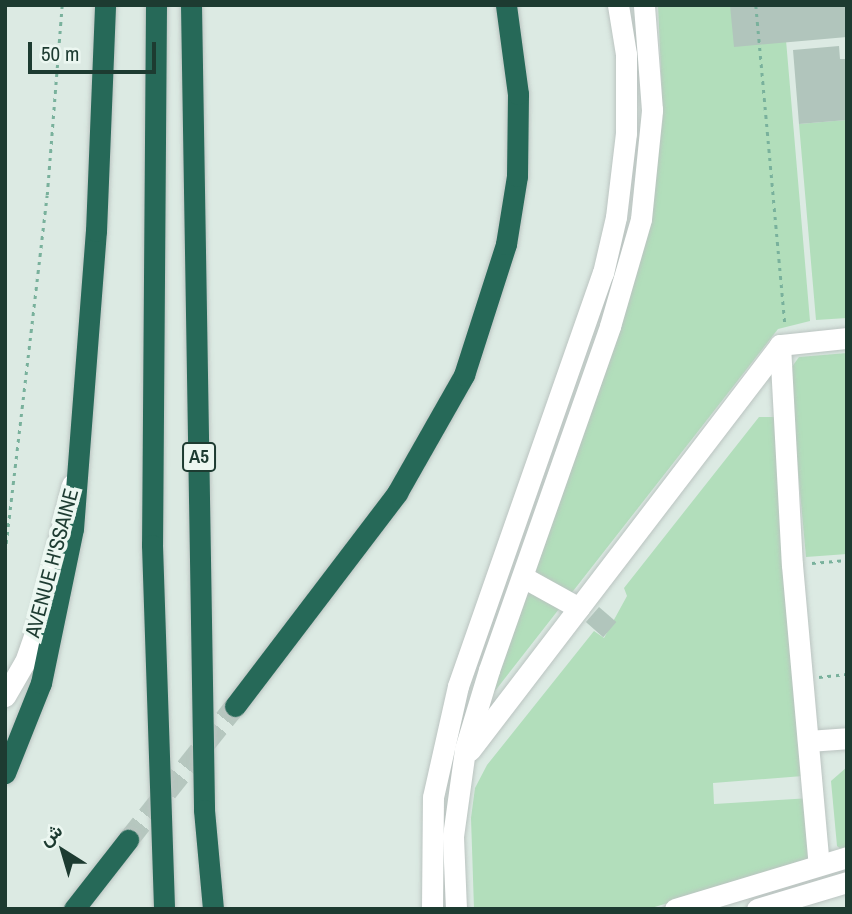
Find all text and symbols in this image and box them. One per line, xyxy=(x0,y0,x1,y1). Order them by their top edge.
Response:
scale bar xyxy=(32,28,159,72)
text: 50 m xyxy=(41,39,79,68)
road number: A5 xyxy=(182,442,216,472)
street label: AVENUE H'SSAINE xyxy=(20,486,84,640)
north arrow xyxy=(28,816,98,886)
text: ش xyxy=(33,817,67,851)

